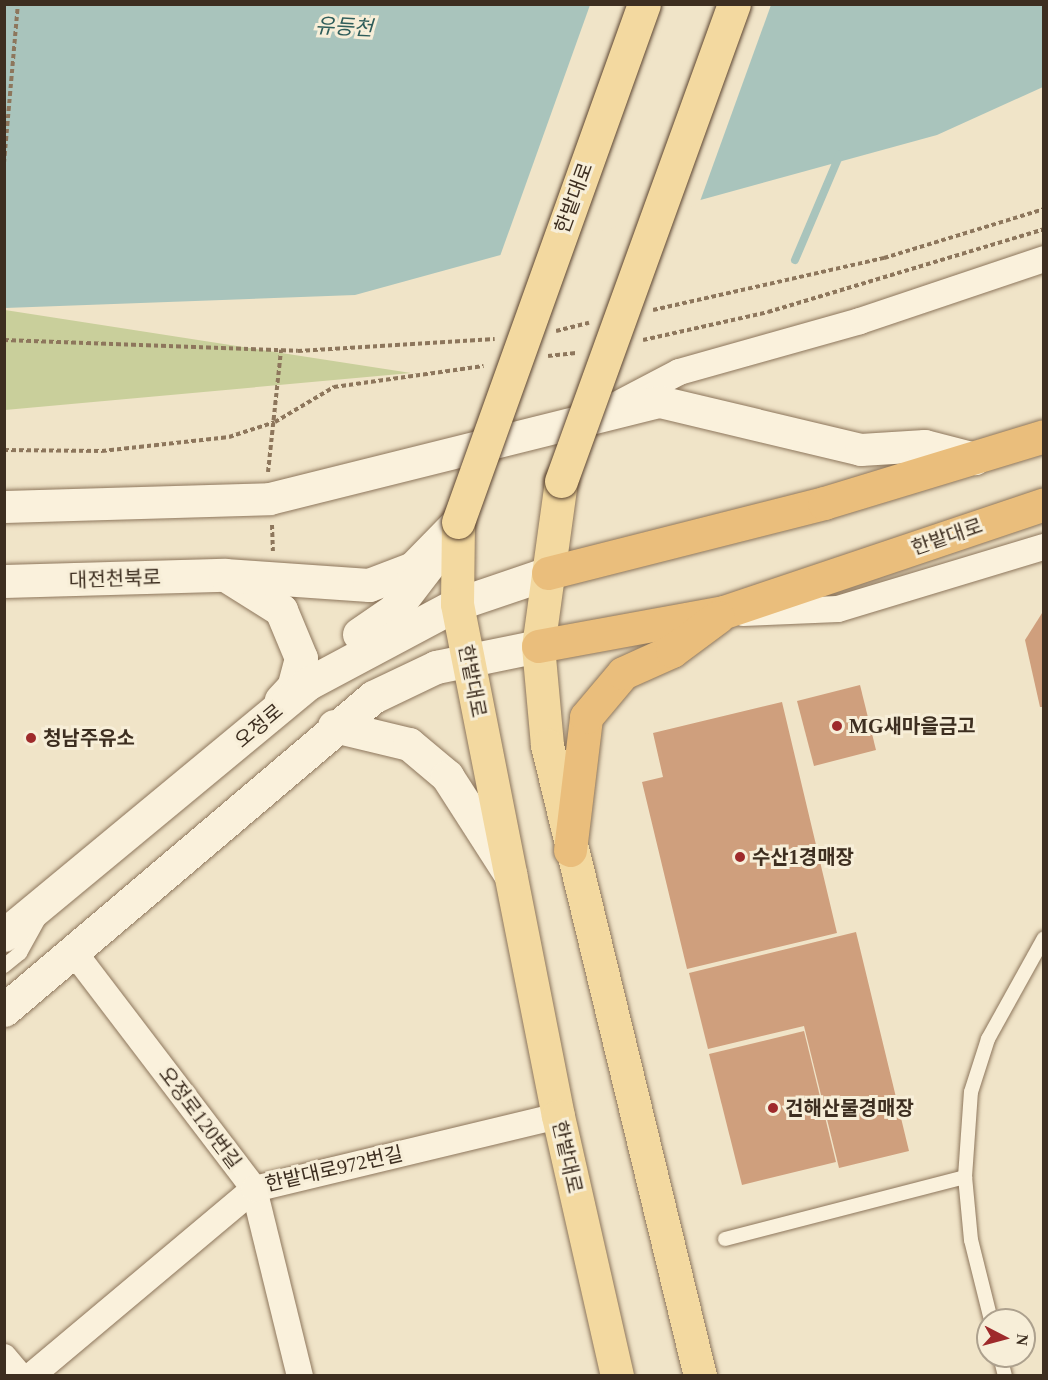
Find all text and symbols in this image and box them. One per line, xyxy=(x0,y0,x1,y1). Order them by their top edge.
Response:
water label: 유등천 xyxy=(314,13,374,41)
street label: 한밭대로 xyxy=(550,159,598,237)
street label: 한밭대로 xyxy=(908,514,986,560)
street label: 대전천북로 xyxy=(69,565,161,593)
street label: 한밭대로 xyxy=(453,643,491,719)
street label: 오정로 xyxy=(230,699,288,753)
place label: MG새마을금고 xyxy=(849,714,975,738)
marker: MG새마을금고 xyxy=(830,719,844,733)
place label: 청남주유소 xyxy=(43,726,135,750)
marker: 청남주유소 xyxy=(24,731,38,745)
place label: 수산1경매장 xyxy=(752,845,854,869)
marker: 수산1경매장 xyxy=(733,850,747,864)
street label: 오정로120번길 xyxy=(154,1062,246,1174)
place label: 건해산물경매장 xyxy=(785,1096,914,1120)
marker: 건해산물경매장 xyxy=(766,1101,780,1115)
street label: 한밭대로 xyxy=(547,1118,587,1196)
street label: 한밭대로972번길 xyxy=(263,1142,405,1196)
north arrow xyxy=(976,1308,1036,1368)
text: N xyxy=(1013,1333,1031,1346)

